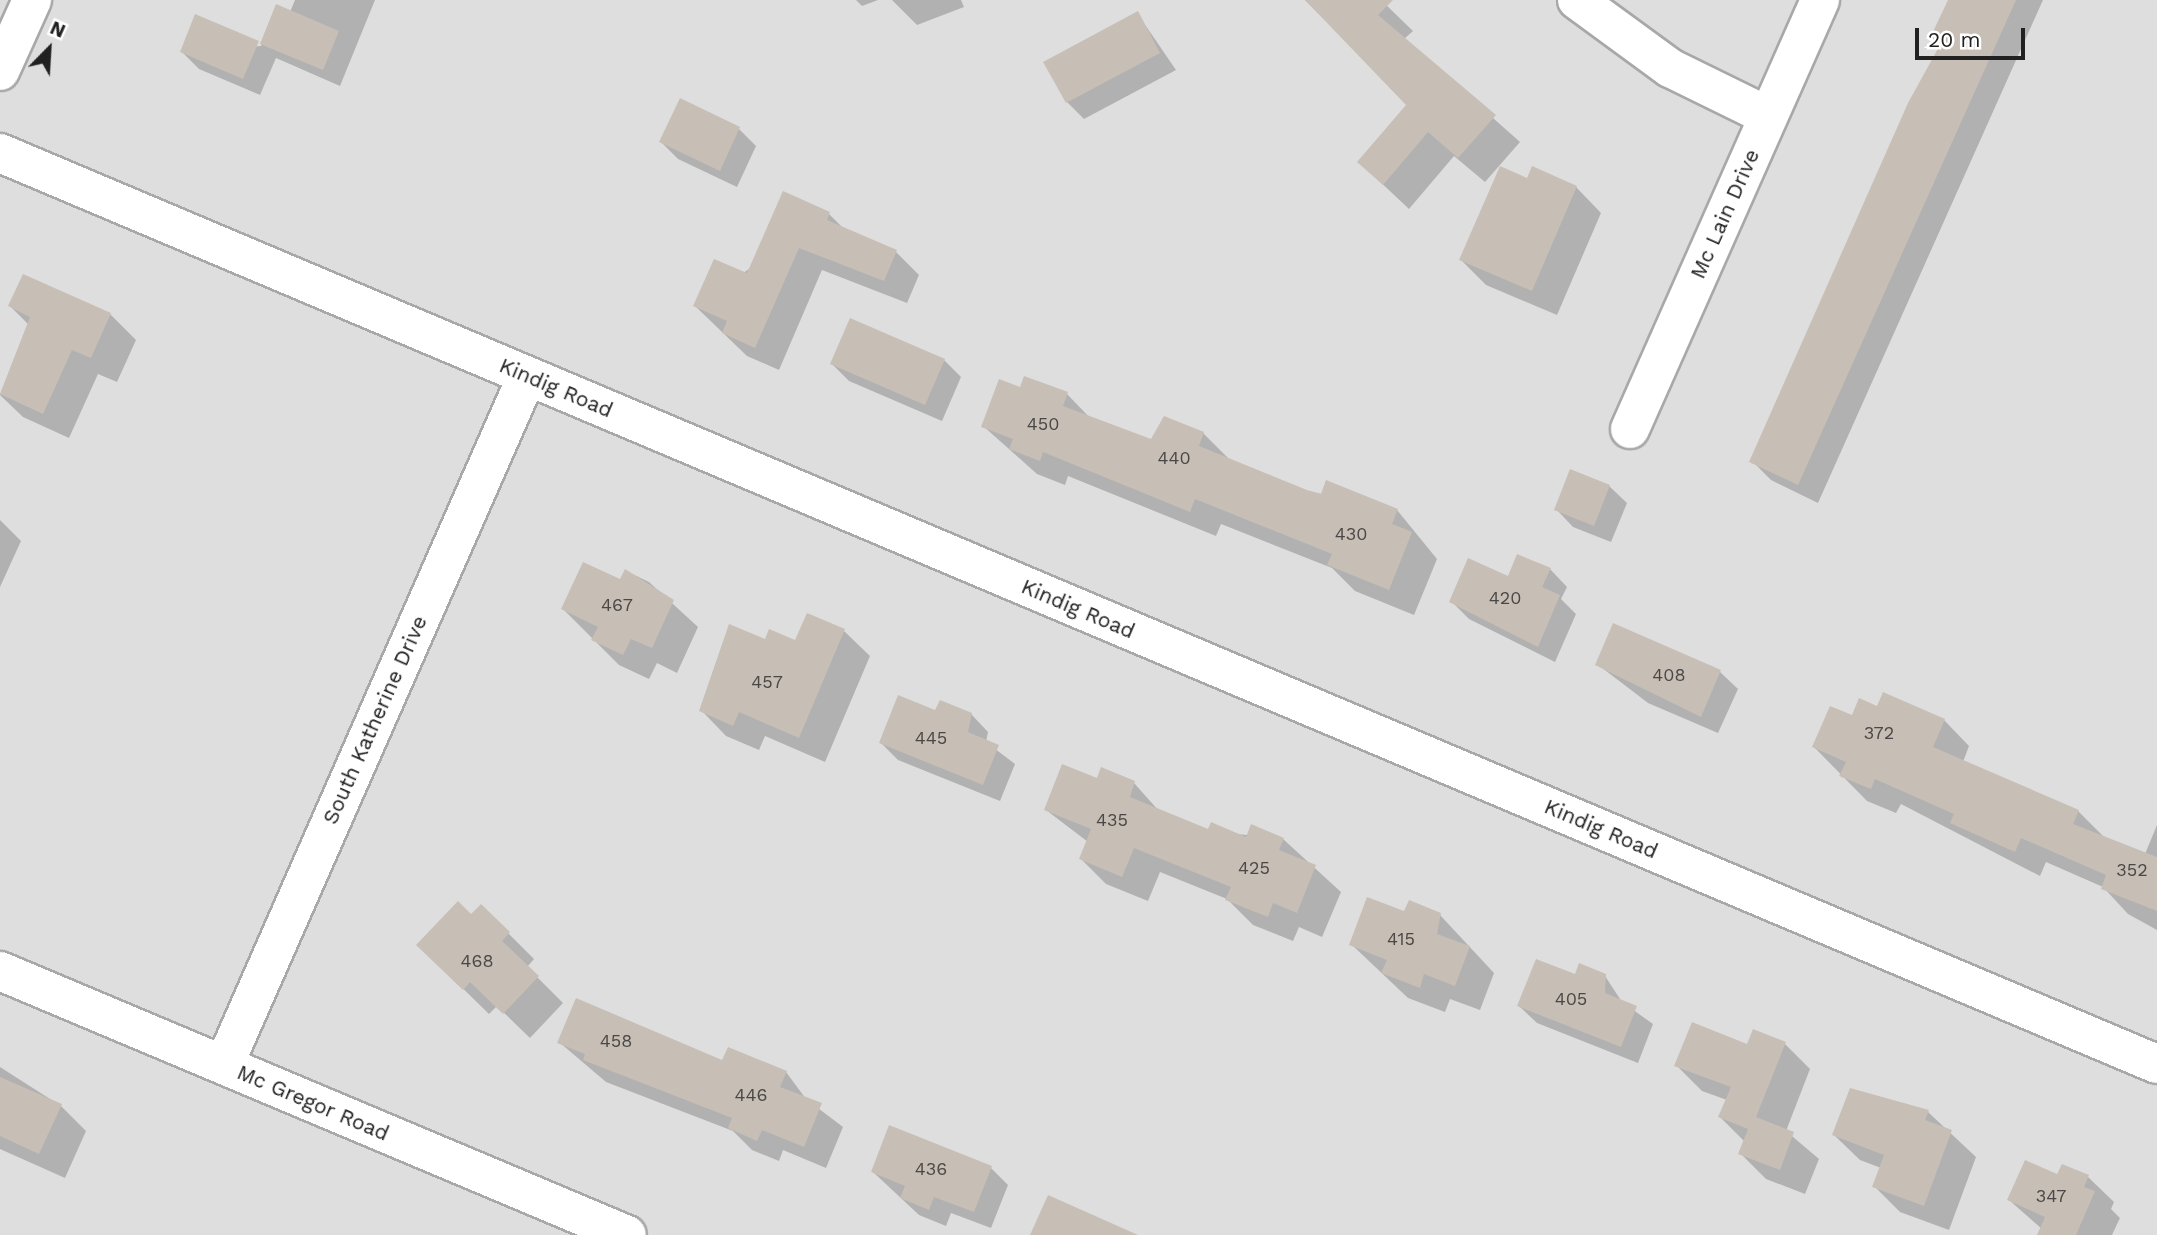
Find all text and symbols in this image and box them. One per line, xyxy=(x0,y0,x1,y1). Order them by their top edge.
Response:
north arrow xyxy=(14,14,84,84)
scale bar xyxy=(1919,14,2029,58)
text: N xyxy=(47,16,69,43)
text: 20 m xyxy=(1928,27,1980,52)
street label: Mc Lain Drive xyxy=(1685,145,1765,283)
street label: Kindig Road xyxy=(496,353,616,423)
house number: 450 xyxy=(1027,413,1059,435)
house number: 440 xyxy=(1157,447,1191,469)
house number: 430 xyxy=(1335,523,1367,545)
street label: Kindig Road xyxy=(1018,574,1138,644)
house number: 420 xyxy=(1489,587,1521,609)
house number: 467 xyxy=(601,594,633,616)
street label: South Katherine Drive xyxy=(318,612,432,828)
house number: 408 xyxy=(1652,664,1686,686)
house number: 457 xyxy=(751,671,783,693)
house number: 372 xyxy=(1864,722,1894,744)
house number: 445 xyxy=(915,727,947,749)
street label: Kindig Road xyxy=(1541,794,1661,864)
house number: 435 xyxy=(1096,809,1128,831)
house number: 425 xyxy=(1238,857,1270,879)
house number: 352 xyxy=(2116,859,2148,881)
house number: 415 xyxy=(1387,928,1415,950)
house number: 468 xyxy=(460,950,494,972)
house number: 405 xyxy=(1555,988,1587,1010)
house number: 458 xyxy=(600,1030,632,1052)
street label: Mc Gregor Road xyxy=(233,1060,393,1146)
house number: 446 xyxy=(735,1084,767,1106)
house number: 436 xyxy=(915,1158,947,1180)
house number: 347 xyxy=(2036,1185,2066,1207)

